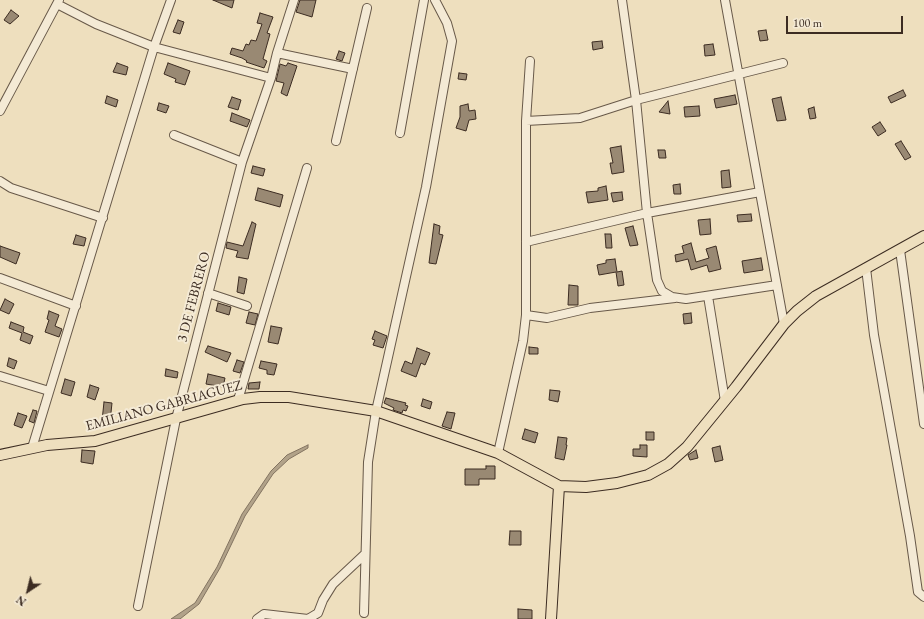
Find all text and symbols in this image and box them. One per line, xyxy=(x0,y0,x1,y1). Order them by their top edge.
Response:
scale bar xyxy=(788,8,905,34)
text: 100 m xyxy=(793,15,822,31)
street label: 3 DE FEBRERO xyxy=(174,250,214,344)
street label: EMILIANO GABRIAGUEZ xyxy=(84,377,244,435)
north arrow xyxy=(8,571,48,611)
text: N xyxy=(13,593,29,609)

